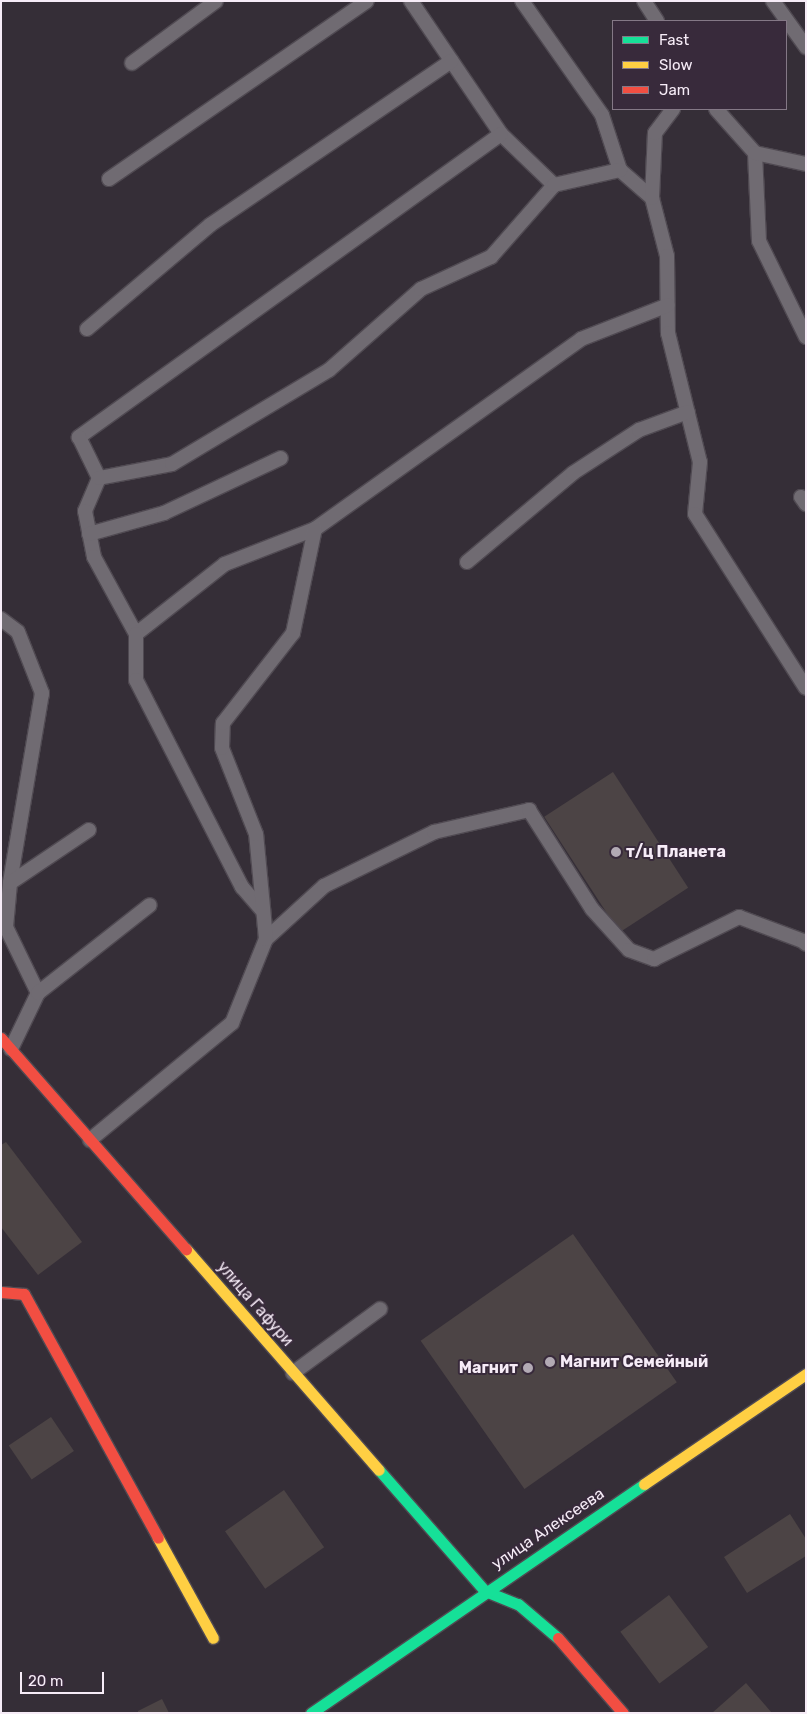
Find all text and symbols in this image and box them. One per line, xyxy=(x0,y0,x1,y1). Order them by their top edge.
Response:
legend xyxy=(612,20,787,110)
text: Fast xyxy=(659,31,689,49)
text: Slow xyxy=(659,56,692,74)
text: Jam xyxy=(659,81,690,99)
place label: т/ц Планета xyxy=(626,842,726,862)
marker: т/ц Планета xyxy=(610,846,622,858)
street label: улица Гафури xyxy=(213,1258,297,1350)
place label: Магнит Семейный xyxy=(560,1352,708,1372)
marker: Магнит Семейный xyxy=(544,1356,556,1368)
place label: Магнит xyxy=(459,1358,518,1378)
marker: Магнит xyxy=(522,1362,534,1374)
street label: улица Алексеева xyxy=(488,1484,608,1574)
scale bar xyxy=(22,1662,106,1694)
text: 20 m xyxy=(28,1672,63,1690)

